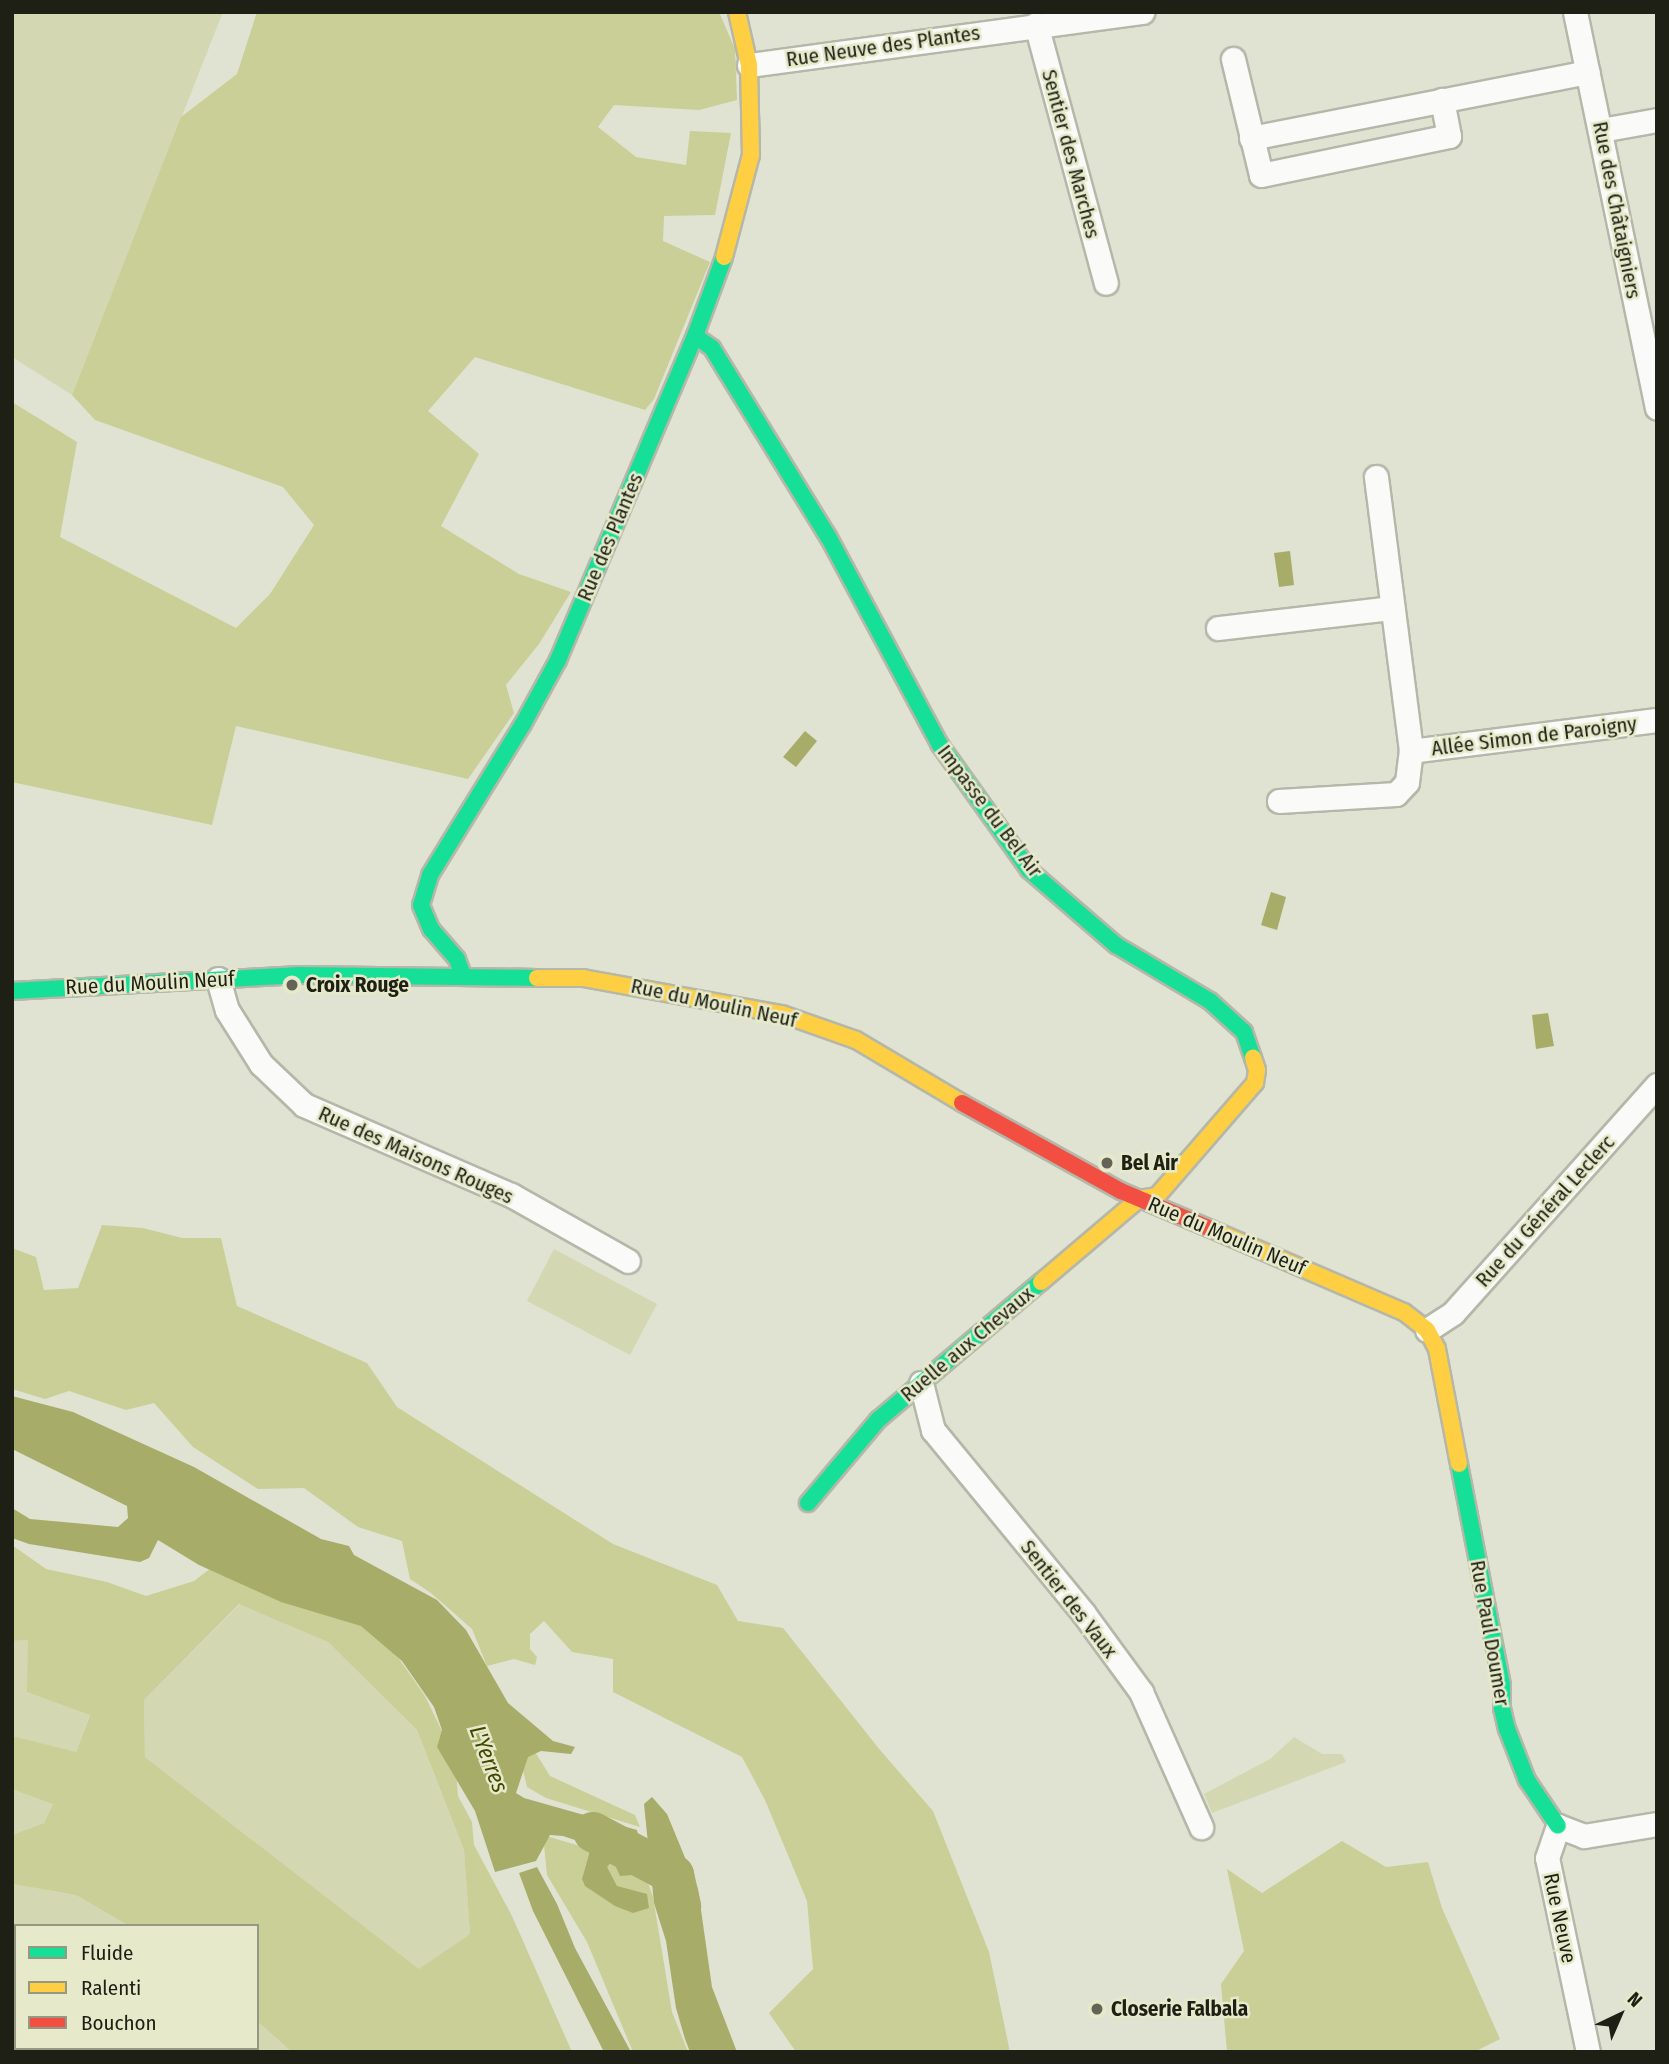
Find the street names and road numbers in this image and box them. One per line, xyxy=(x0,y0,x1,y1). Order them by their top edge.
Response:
street label: Rue Neuve des Plantes xyxy=(784,20,982,72)
street label: Sentier des Marches xyxy=(1036,67,1106,241)
street label: Rue des Châtaigniers xyxy=(1587,119,1647,301)
street label: Rue des Plantes xyxy=(572,469,648,605)
street label: Allée Simon de Paroigny xyxy=(1430,711,1638,761)
street label: Impasse du Bel Air xyxy=(932,740,1048,882)
street label: Rue du Moulin Neuf xyxy=(65,966,235,1000)
street label: Rue du Moulin Neuf xyxy=(629,973,799,1033)
street label: Rue des Maisons Rouges xyxy=(315,1101,517,1209)
street label: Rue du Général Leclerc xyxy=(1470,1130,1620,1292)
street label: Rue du Moulin Neuf xyxy=(1144,1191,1310,1281)
street label: Ruelle aux Chevaux xyxy=(895,1281,1039,1407)
street label: Sentier des Vaux xyxy=(1015,1535,1123,1663)
street label: Rue Paul Doumer xyxy=(1465,1558,1515,1708)
street label: Rue Neuve xyxy=(1538,1871,1582,1965)

